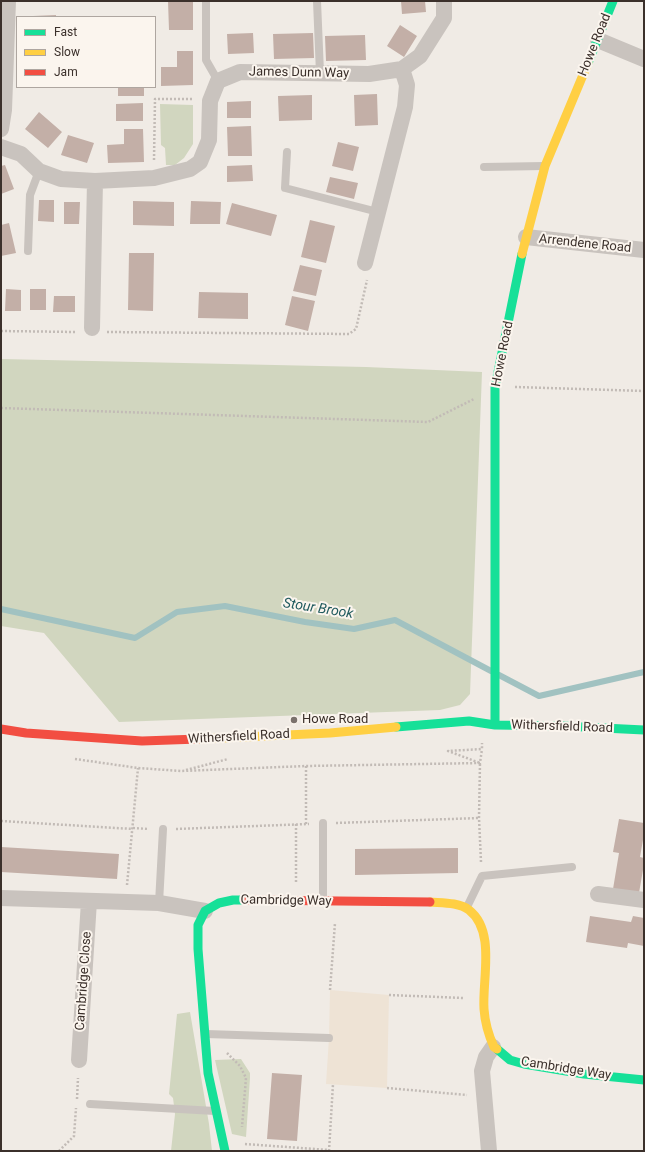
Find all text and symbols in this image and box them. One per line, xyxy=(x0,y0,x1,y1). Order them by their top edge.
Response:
street label: Howe Road xyxy=(575,11,615,79)
legend xyxy=(16,16,156,88)
text: Fast xyxy=(54,25,77,39)
text: Slow xyxy=(54,45,80,59)
street label: James Dunn Way xyxy=(249,64,349,82)
text: Jam xyxy=(54,65,78,79)
street label: Arrendene Road xyxy=(538,231,632,257)
street label: Howe Road xyxy=(489,320,517,388)
water label: Stour Brook xyxy=(282,595,354,623)
place label: Howe Road xyxy=(302,712,368,728)
marker: Howe Road xyxy=(289,715,299,725)
street label: Withersfield Road xyxy=(511,717,613,737)
street label: Withersfield Road xyxy=(188,727,290,747)
street label: Cambridge Way xyxy=(240,892,332,910)
street label: Cambridge Close xyxy=(73,931,95,1031)
street label: Cambridge Way xyxy=(520,1054,612,1084)

